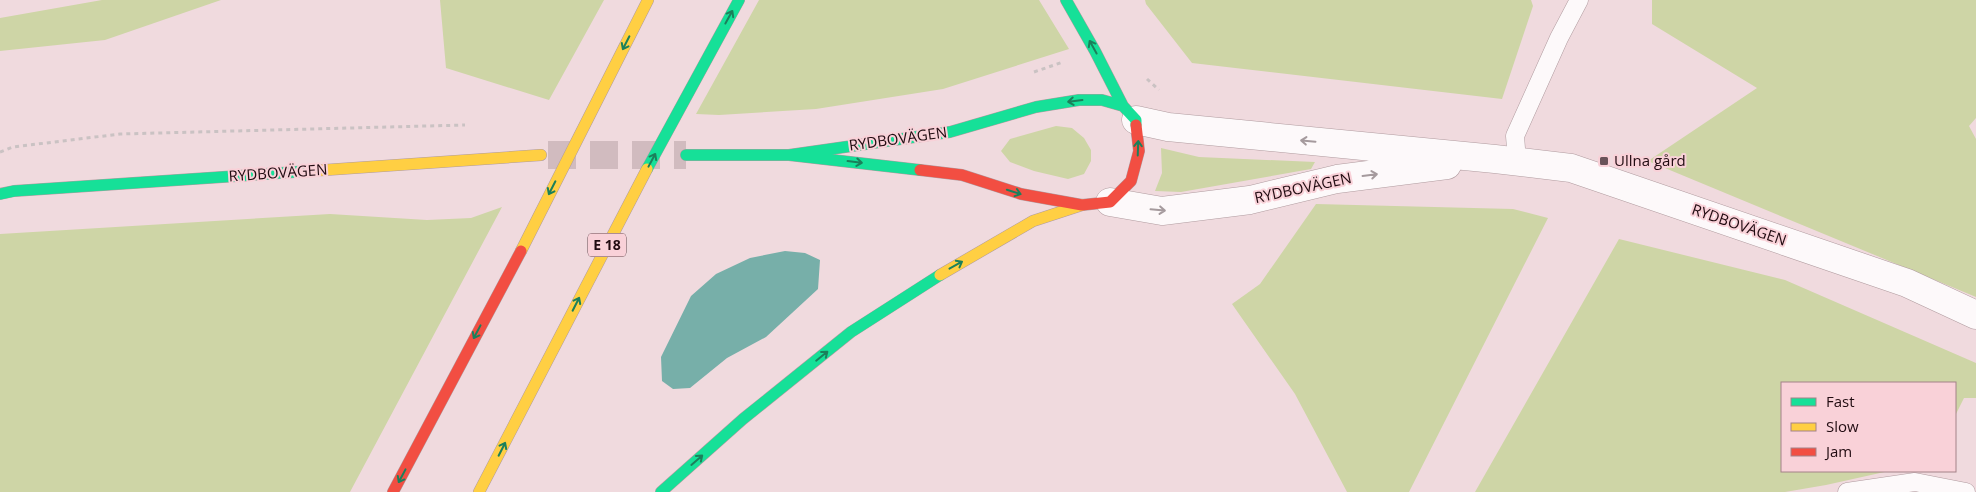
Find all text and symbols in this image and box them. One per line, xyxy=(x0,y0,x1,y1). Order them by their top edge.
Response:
one-way arrow xyxy=(724,10,734,25)
one-way arrow xyxy=(621,35,630,50)
one-way arrow xyxy=(1087,40,1097,54)
one-way arrow xyxy=(1067,96,1083,106)
street label: RYDBOVÄGEN xyxy=(848,121,948,155)
one-way arrow xyxy=(1300,136,1316,146)
one-way arrow xyxy=(1133,140,1142,156)
place label: Ullna gård xyxy=(1614,150,1686,170)
one-way arrow xyxy=(647,153,657,168)
marker: Ullna gård xyxy=(1598,155,1610,167)
one-way arrow xyxy=(847,157,863,167)
street label: RYDBOVÄGEN xyxy=(228,159,328,185)
street label: RYDBOVÄGEN xyxy=(1252,167,1353,207)
one-way arrow xyxy=(1361,170,1377,180)
one-way arrow xyxy=(547,180,556,195)
one-way arrow xyxy=(1006,187,1022,197)
street label: RYDBOVÄGEN xyxy=(1689,199,1789,250)
one-way arrow xyxy=(1150,205,1166,215)
road number: E 18 xyxy=(588,234,626,256)
one-way arrow xyxy=(949,259,963,269)
one-way arrow xyxy=(572,297,581,312)
one-way arrow xyxy=(472,325,482,340)
one-way arrow xyxy=(815,350,828,361)
legend xyxy=(1781,382,1956,472)
text: Fast xyxy=(1826,391,1855,411)
text: Slow xyxy=(1826,416,1859,436)
one-way arrow xyxy=(497,441,507,456)
text: Jam xyxy=(1824,441,1852,461)
one-way arrow xyxy=(691,454,704,465)
one-way arrow xyxy=(397,468,406,483)

